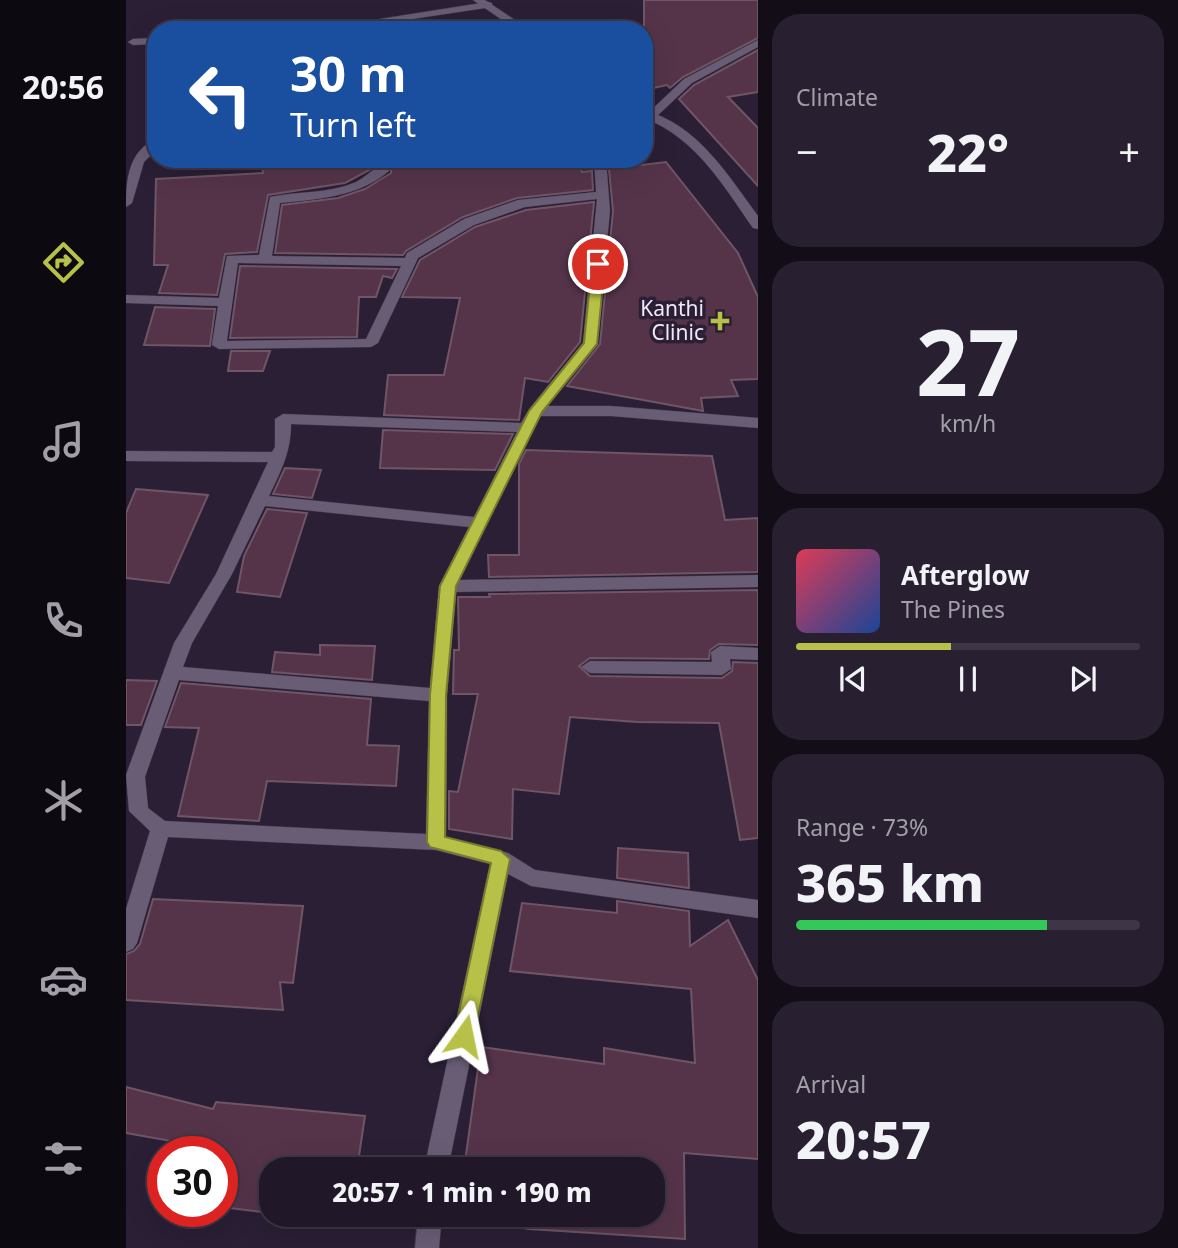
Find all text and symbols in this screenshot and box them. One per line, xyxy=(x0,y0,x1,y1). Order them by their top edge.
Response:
text: 30 m xyxy=(290,40,407,106)
icon: left xyxy=(175,49,266,140)
text: 20:56 xyxy=(22,65,104,108)
text: Climate xyxy=(796,81,878,113)
text: Turn left xyxy=(290,103,416,146)
text: 22° xyxy=(927,116,1009,187)
text: − xyxy=(796,125,818,177)
text: + xyxy=(1118,125,1140,177)
pin xyxy=(568,234,628,294)
icon: directions xyxy=(39,238,88,287)
icon: arrive xyxy=(579,245,617,283)
place label: Kanthi Clinic xyxy=(640,294,704,346)
text: 27 xyxy=(916,299,1020,423)
marker: Kanthi Clinic xyxy=(710,311,730,331)
text: km/h xyxy=(940,407,996,439)
icon: music xyxy=(39,417,88,466)
text: Afterglow xyxy=(901,557,1029,593)
text: The Pines xyxy=(901,593,1005,625)
icon: phone xyxy=(39,596,88,645)
icon: previous xyxy=(834,660,872,698)
icon: pause xyxy=(949,660,987,698)
icon: next xyxy=(1064,660,1102,698)
icon: climate xyxy=(39,776,88,825)
text: Range · 73% xyxy=(796,811,928,843)
text: 365 km xyxy=(796,846,984,917)
icon: car xyxy=(39,955,88,1004)
position arrow xyxy=(427,999,501,1073)
text: Arrival xyxy=(796,1068,866,1100)
text: 20:57 xyxy=(796,1103,931,1174)
icon: filters xyxy=(39,1134,88,1183)
speed limit sign: 30 xyxy=(147,1136,238,1227)
text: 20:57 · 1 min · 190 m xyxy=(332,1174,592,1210)

